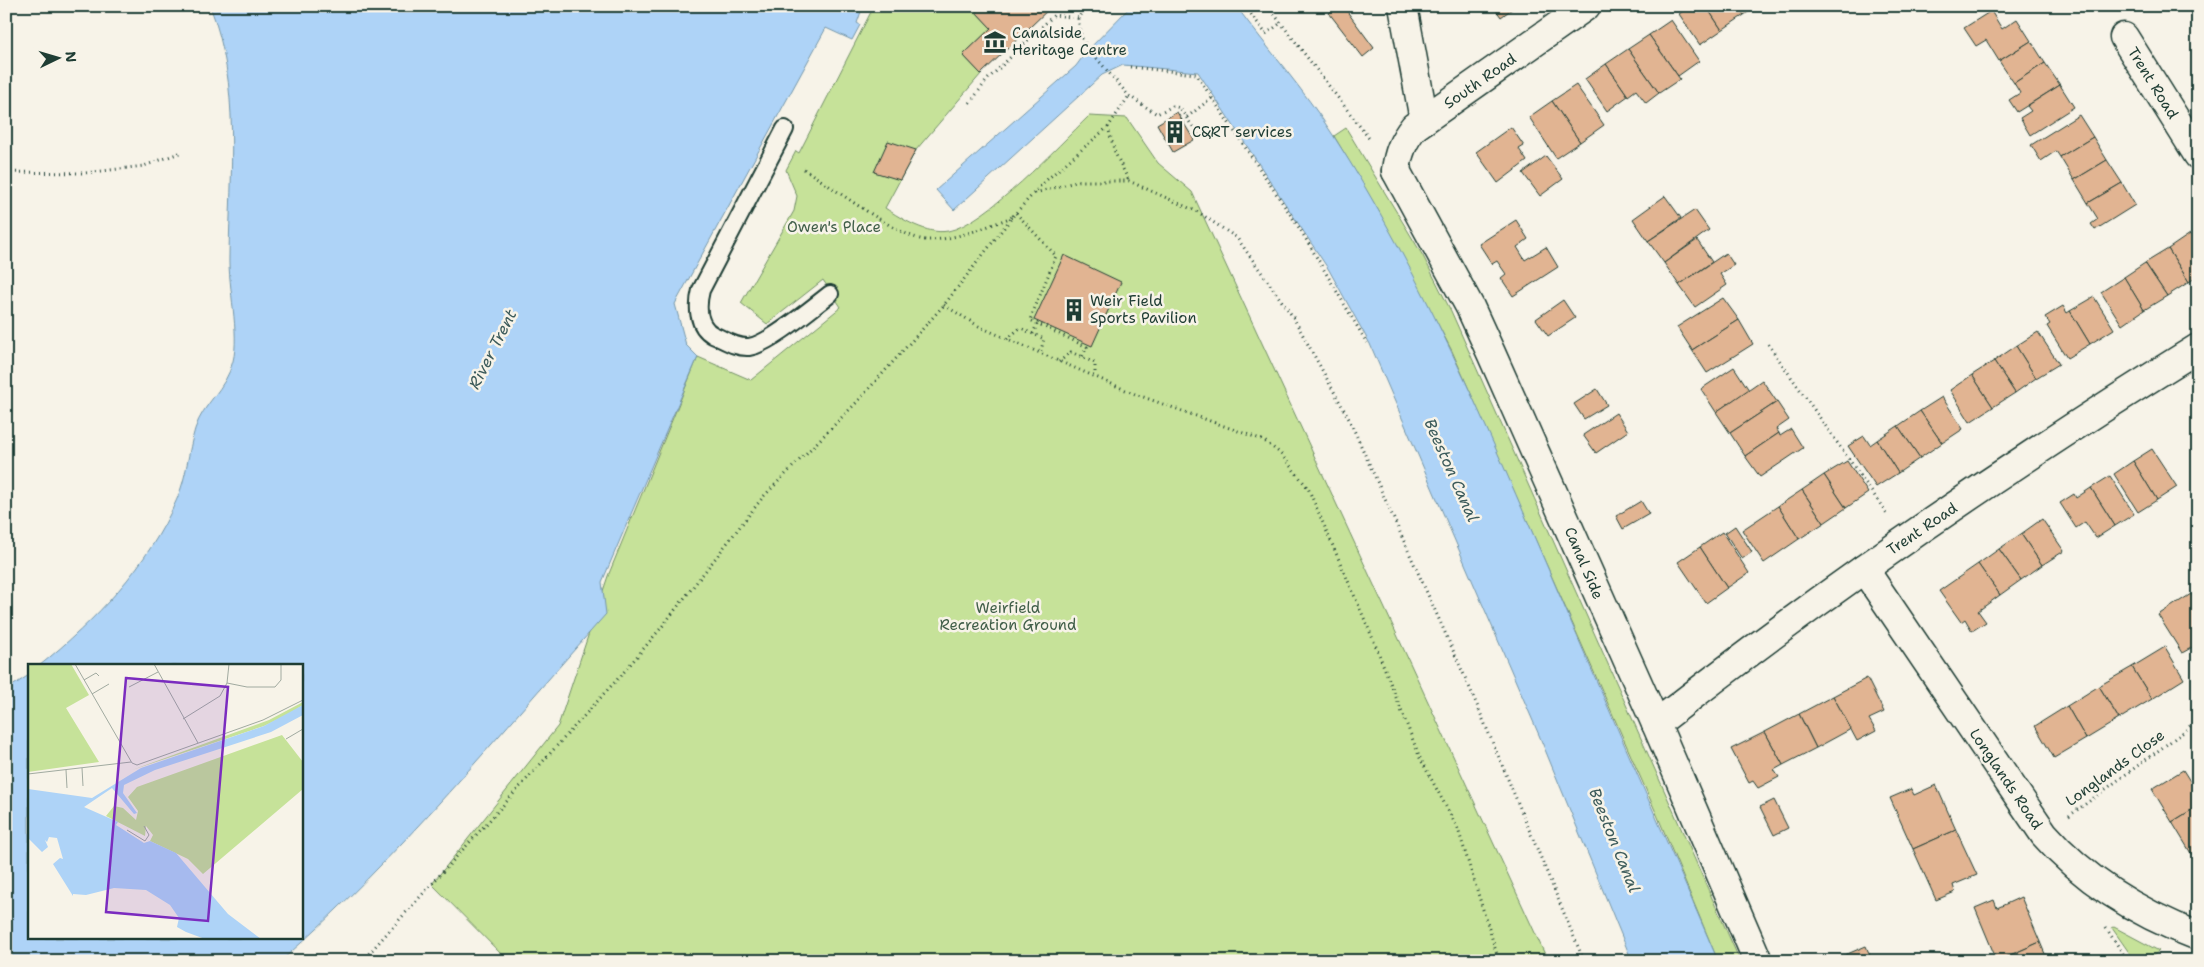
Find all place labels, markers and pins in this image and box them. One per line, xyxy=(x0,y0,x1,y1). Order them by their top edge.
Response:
place label: Canalside Heritage Centre xyxy=(1012,23,1127,60)
museum icon: Canalside Heritage Centre xyxy=(982,29,1008,55)
building icon: C&RT services xyxy=(1162,119,1188,145)
place label: C&RT services xyxy=(1192,122,1292,142)
place label: Weir Field Sports Pavilion xyxy=(1090,291,1197,328)
building icon: Weir Field Sports Pavilion xyxy=(1061,297,1087,323)

